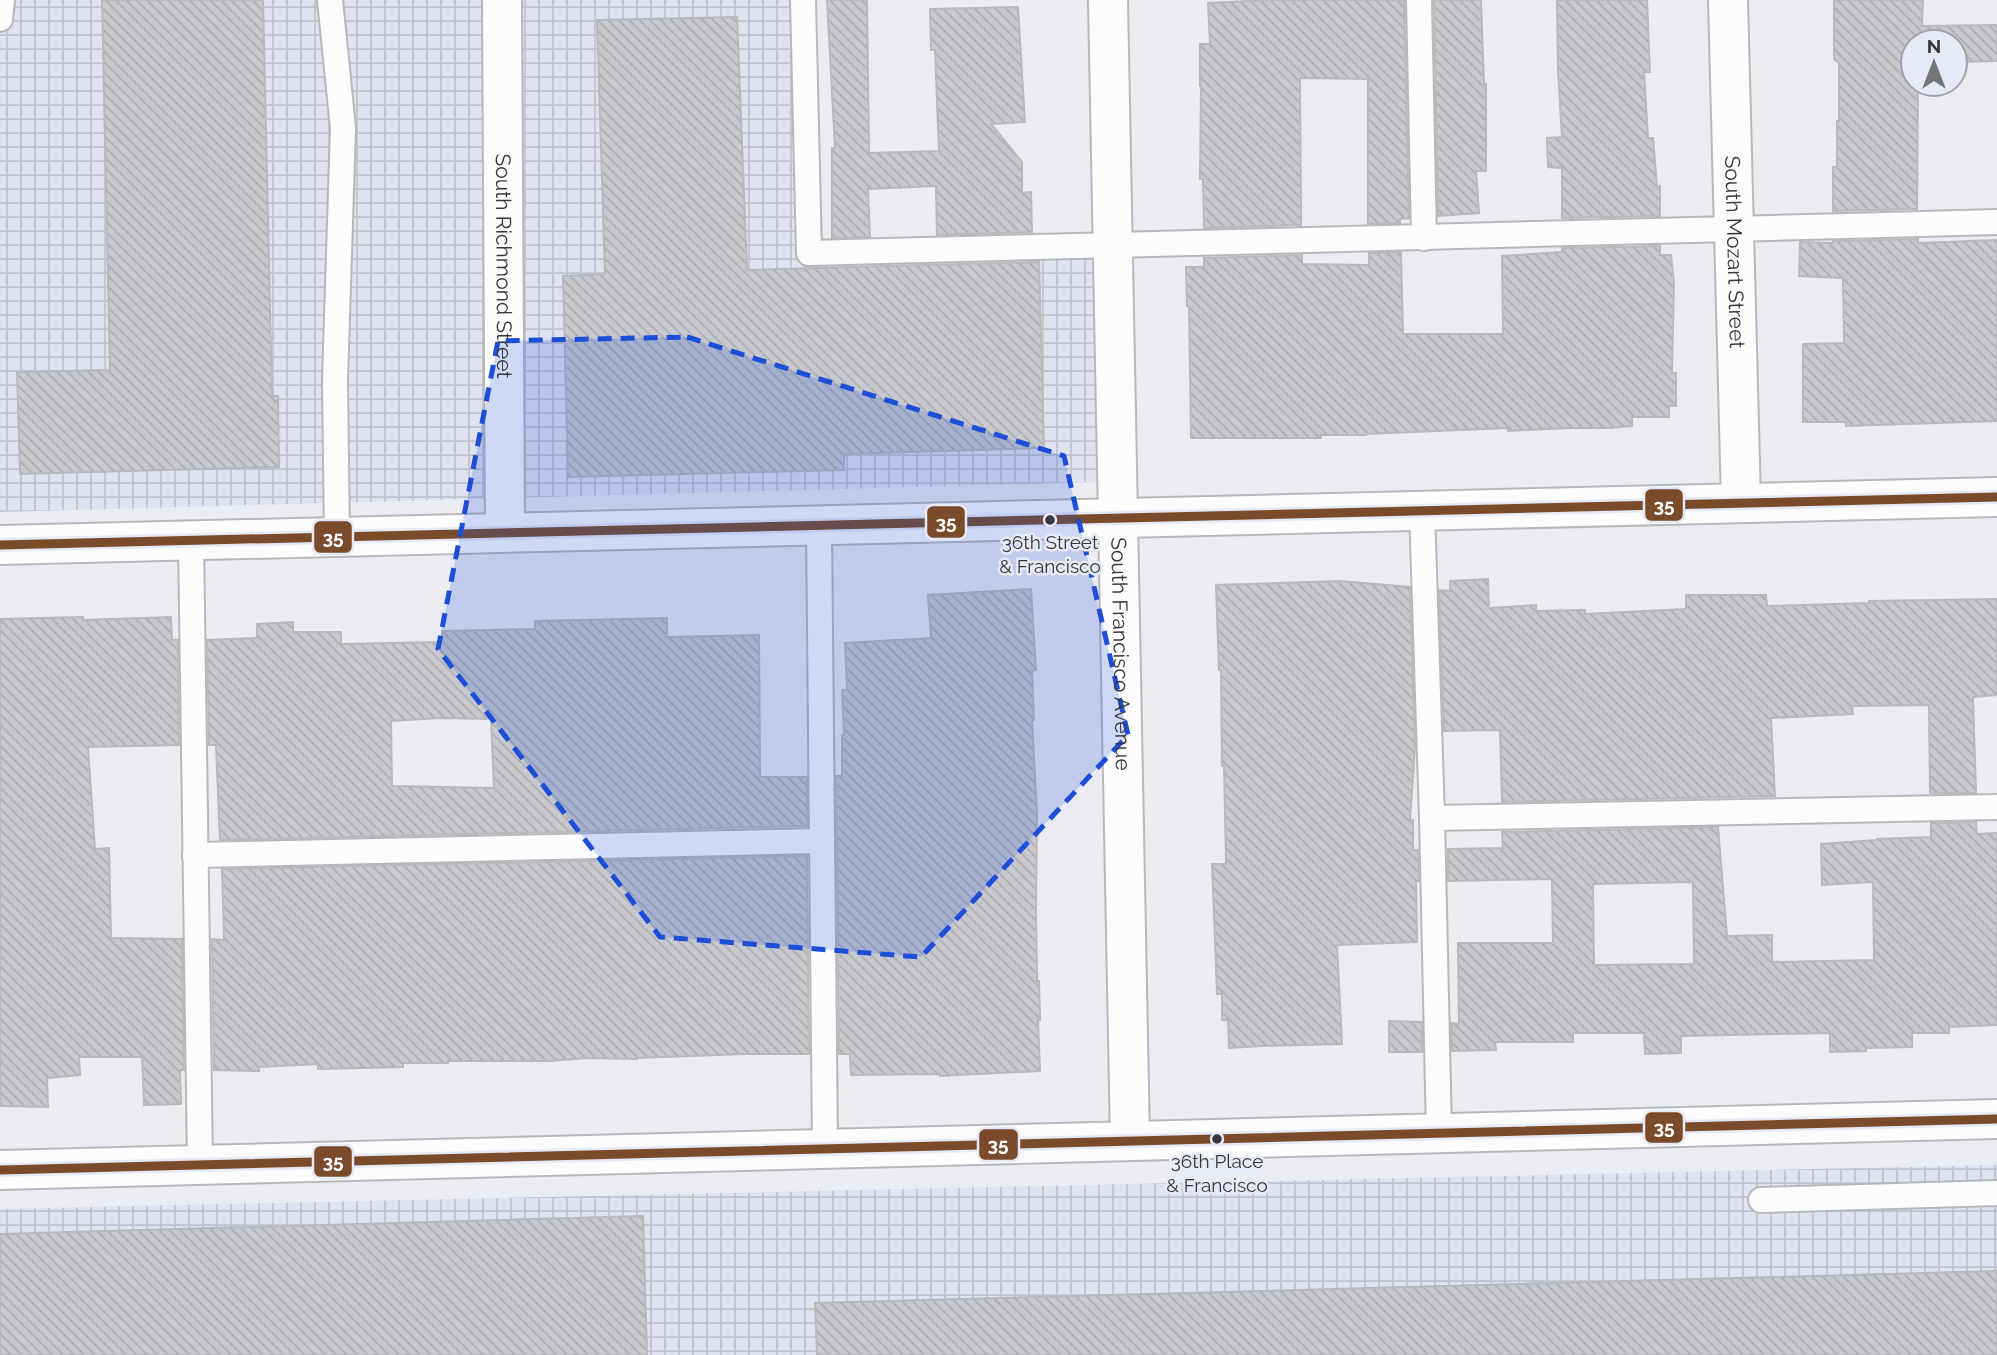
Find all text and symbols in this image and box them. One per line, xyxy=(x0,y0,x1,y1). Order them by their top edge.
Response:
north arrow xyxy=(1899,28,1969,98)
text: N xyxy=(1927,35,1941,57)
street label: South Richmond Street xyxy=(491,153,517,379)
street label: South Mozart Street xyxy=(1720,155,1750,349)
line badge: 35 xyxy=(1644,488,1684,522)
text: 35 xyxy=(1653,494,1675,516)
line badge: 35 xyxy=(926,505,966,539)
text: 35 xyxy=(935,511,957,533)
marker: 36th Street & Francisco xyxy=(1043,513,1057,527)
line badge: 35 xyxy=(313,520,353,554)
text: 35 xyxy=(322,526,344,548)
place label: 36th Street & Francisco xyxy=(999,531,1101,577)
street label: South Francisco Avenue xyxy=(1106,537,1136,771)
line badge: 35 xyxy=(1644,1111,1684,1144)
text: 35 xyxy=(1653,1116,1675,1138)
line badge: 35 xyxy=(978,1128,1019,1161)
marker: 36th Place & Francisco xyxy=(1210,1132,1224,1146)
text: 35 xyxy=(987,1133,1009,1155)
line badge: 35 xyxy=(313,1145,353,1178)
text: 35 xyxy=(322,1150,344,1172)
place label: 36th Place & Francisco xyxy=(1166,1150,1268,1196)

